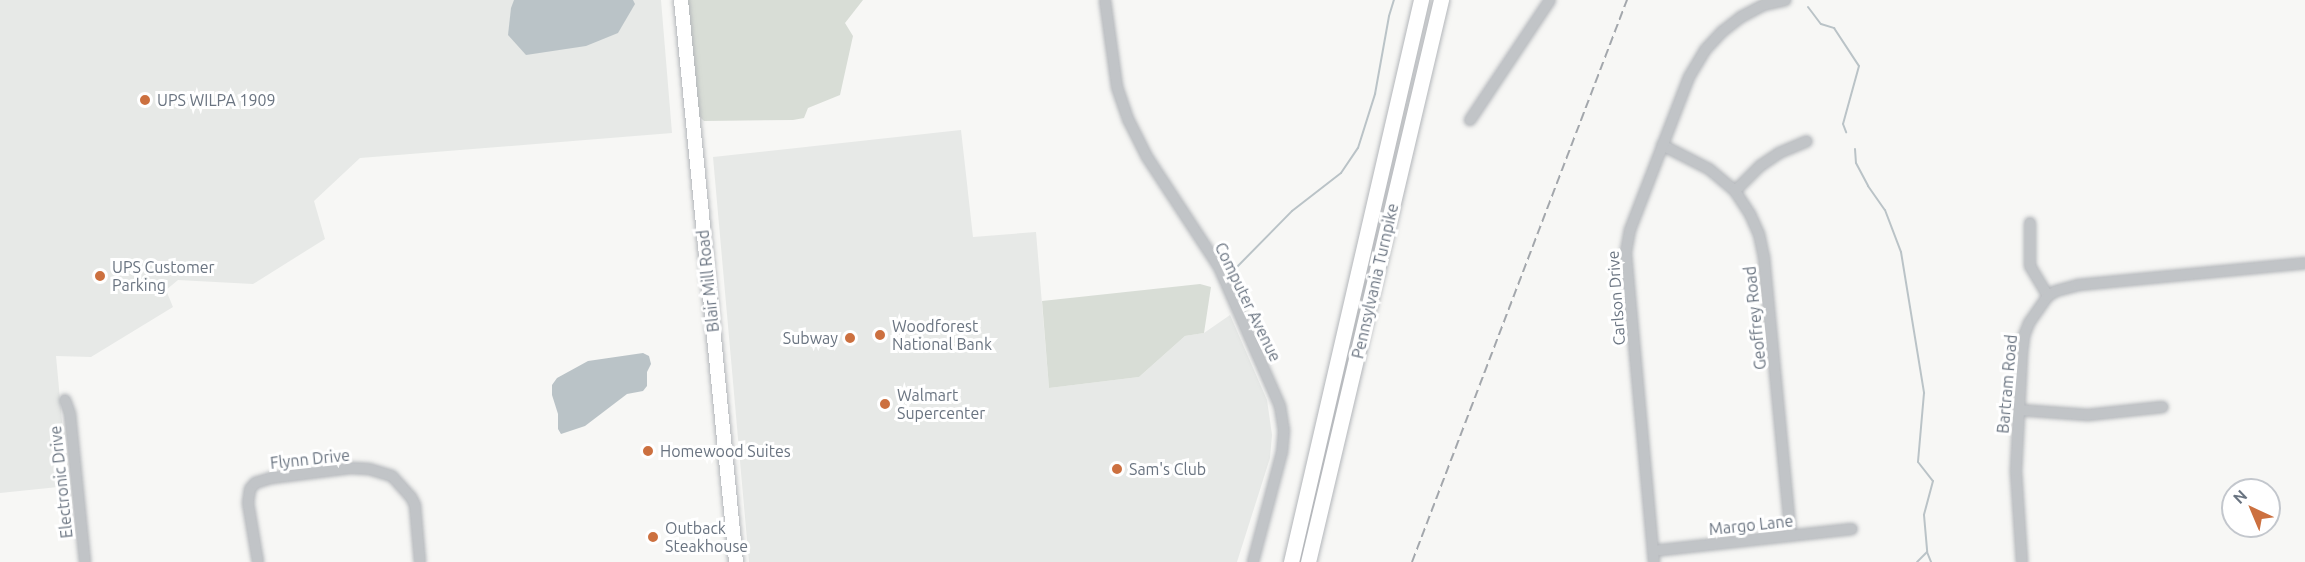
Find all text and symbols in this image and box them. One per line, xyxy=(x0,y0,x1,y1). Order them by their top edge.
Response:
place label: UPS WILPA 1909 xyxy=(157,90,276,110)
marker: UPS WILPA 1909 xyxy=(138,93,152,107)
street label: Pennsylvania Turnpike xyxy=(1348,201,1402,361)
street label: Blair Mill Road xyxy=(693,229,723,333)
street label: Computer Avenue xyxy=(1211,239,1285,365)
street label: Carlson Drive xyxy=(1603,250,1629,346)
place label: UPS Customer Parking xyxy=(112,257,215,295)
street label: Geoffrey Road xyxy=(1740,265,1770,371)
marker: UPS Customer Parking xyxy=(93,269,107,283)
place label: Woodforest National Bank xyxy=(892,316,992,354)
place label: Subway xyxy=(783,328,838,348)
marker: Woodforest National Bank xyxy=(873,328,887,342)
marker: Subway xyxy=(843,331,857,345)
street label: Bartram Road xyxy=(1993,334,2021,434)
place label: Walmart Supercenter xyxy=(897,385,985,423)
marker: Walmart Supercenter xyxy=(878,397,892,411)
street label: Electronic Drive xyxy=(46,425,76,539)
place label: Homewood Suites xyxy=(660,441,791,461)
marker: Homewood Suites xyxy=(641,444,655,458)
street label: Flynn Drive xyxy=(269,445,351,473)
place label: Sam's Club xyxy=(1129,459,1206,479)
marker: Sam's Club xyxy=(1110,462,1124,476)
north arrow xyxy=(2221,478,2281,538)
text: N xyxy=(2229,486,2250,507)
street label: Margo Lane xyxy=(1708,511,1794,539)
place label: Outback Steakhouse xyxy=(665,518,748,556)
marker: Outback Steakhouse xyxy=(646,530,660,544)

